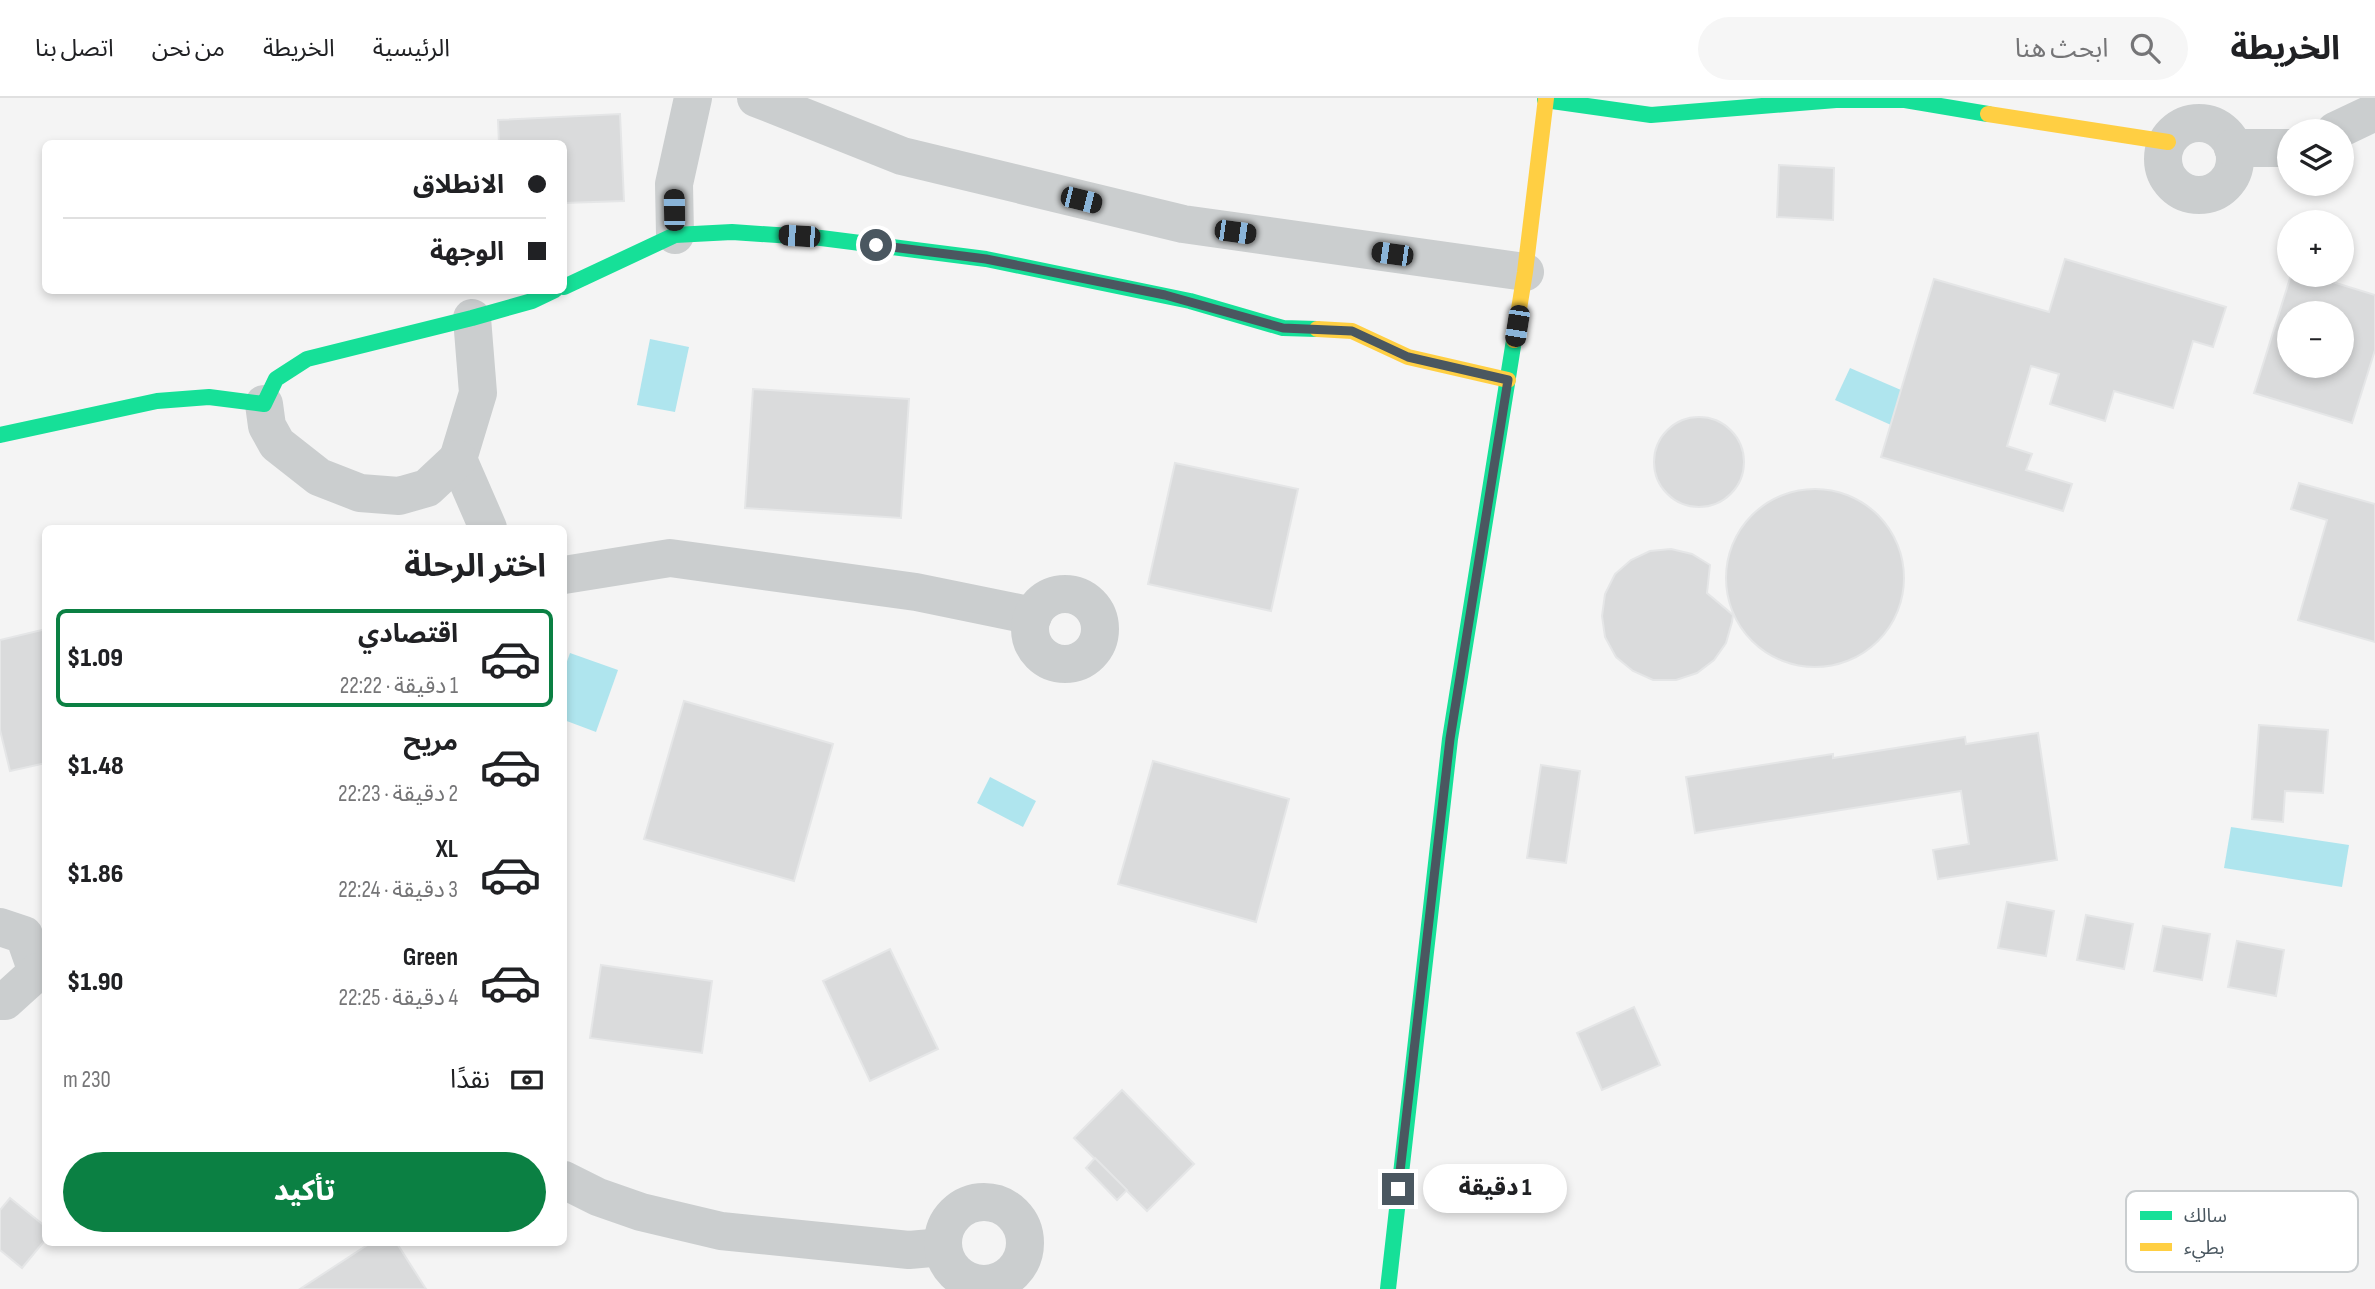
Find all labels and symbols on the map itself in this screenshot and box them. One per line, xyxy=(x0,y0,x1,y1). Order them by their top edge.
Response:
car xyxy=(1059,185,1104,215)
car xyxy=(664,189,685,231)
car xyxy=(1213,219,1258,245)
car xyxy=(778,224,821,248)
route start xyxy=(860,229,892,261)
car xyxy=(1370,241,1415,267)
car xyxy=(1504,304,1531,348)
callout: 1 دقيقة xyxy=(1422,1164,1566,1214)
route end xyxy=(1382,1173,1414,1205)
legend xyxy=(2126,1191,2358,1272)
text: سالك xyxy=(2184,1205,2227,1228)
text: بطيء xyxy=(2184,1237,2224,1262)

